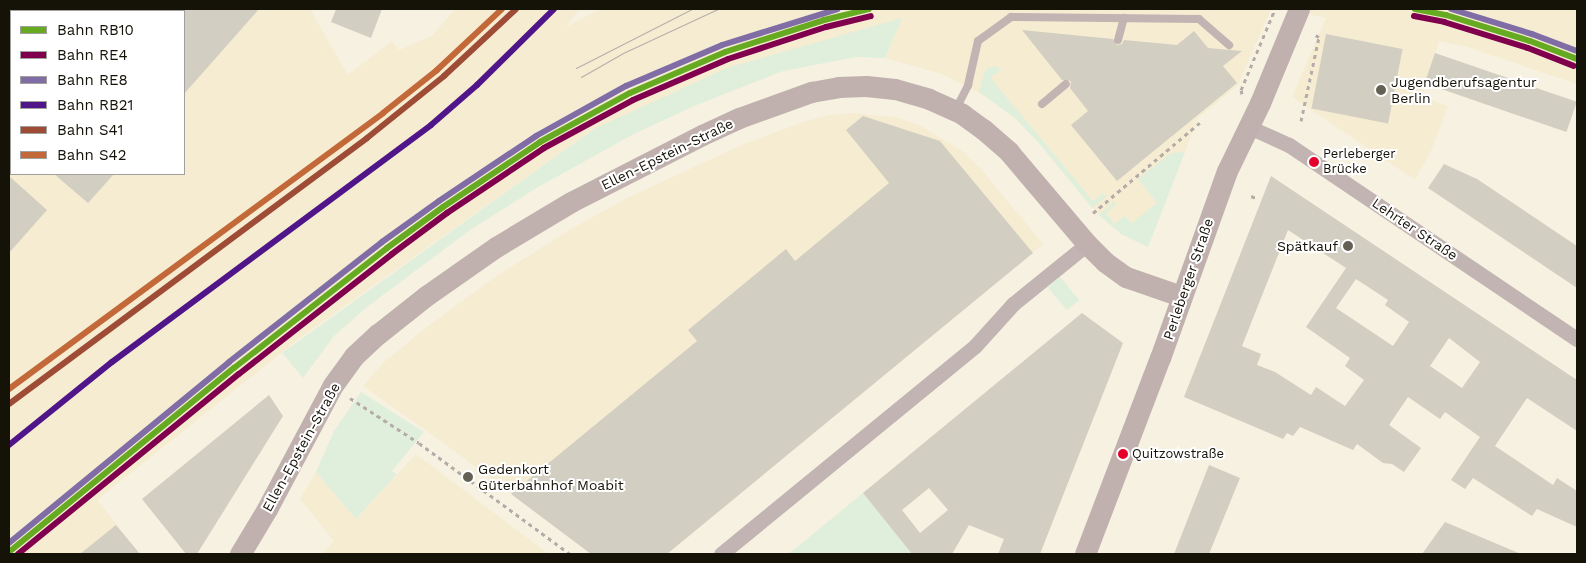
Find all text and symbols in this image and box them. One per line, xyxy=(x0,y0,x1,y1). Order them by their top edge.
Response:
legend xyxy=(10,10,185,175)
text: Bahn RB10 xyxy=(57,21,134,39)
text: Bahn RE4 xyxy=(57,46,128,64)
text: Bahn RE8 xyxy=(57,71,128,89)
place label: Jugendberufsagentur Berlin xyxy=(1391,74,1537,106)
marker: Jugendberufsagentur Berlin xyxy=(1375,84,1387,96)
text: Bahn RB21 xyxy=(57,96,133,114)
street label: Ellen-Epstein-Straße xyxy=(598,115,736,193)
text: Bahn S41 xyxy=(57,121,123,139)
text: Bahn S42 xyxy=(57,146,127,164)
place label: Perleberger Brücke xyxy=(1323,147,1395,178)
marker: Perleberger Brücke xyxy=(1309,157,1319,167)
street label: Lehrter Straße xyxy=(1369,194,1461,264)
street label: Perleberger Straße xyxy=(1159,216,1217,342)
place label: Spätkauf xyxy=(1277,238,1338,254)
marker: Spätkauf xyxy=(1342,240,1354,252)
street label: Ellen-Epstein-Straße xyxy=(259,380,343,514)
place label: Quitzowstraße xyxy=(1132,446,1224,462)
marker: Quitzowstraße xyxy=(1118,449,1128,459)
place label: Gedenkort Güterbahnhof Moabit xyxy=(478,461,624,494)
marker: Gedenkort Güterbahnhof Moabit xyxy=(462,471,474,483)

